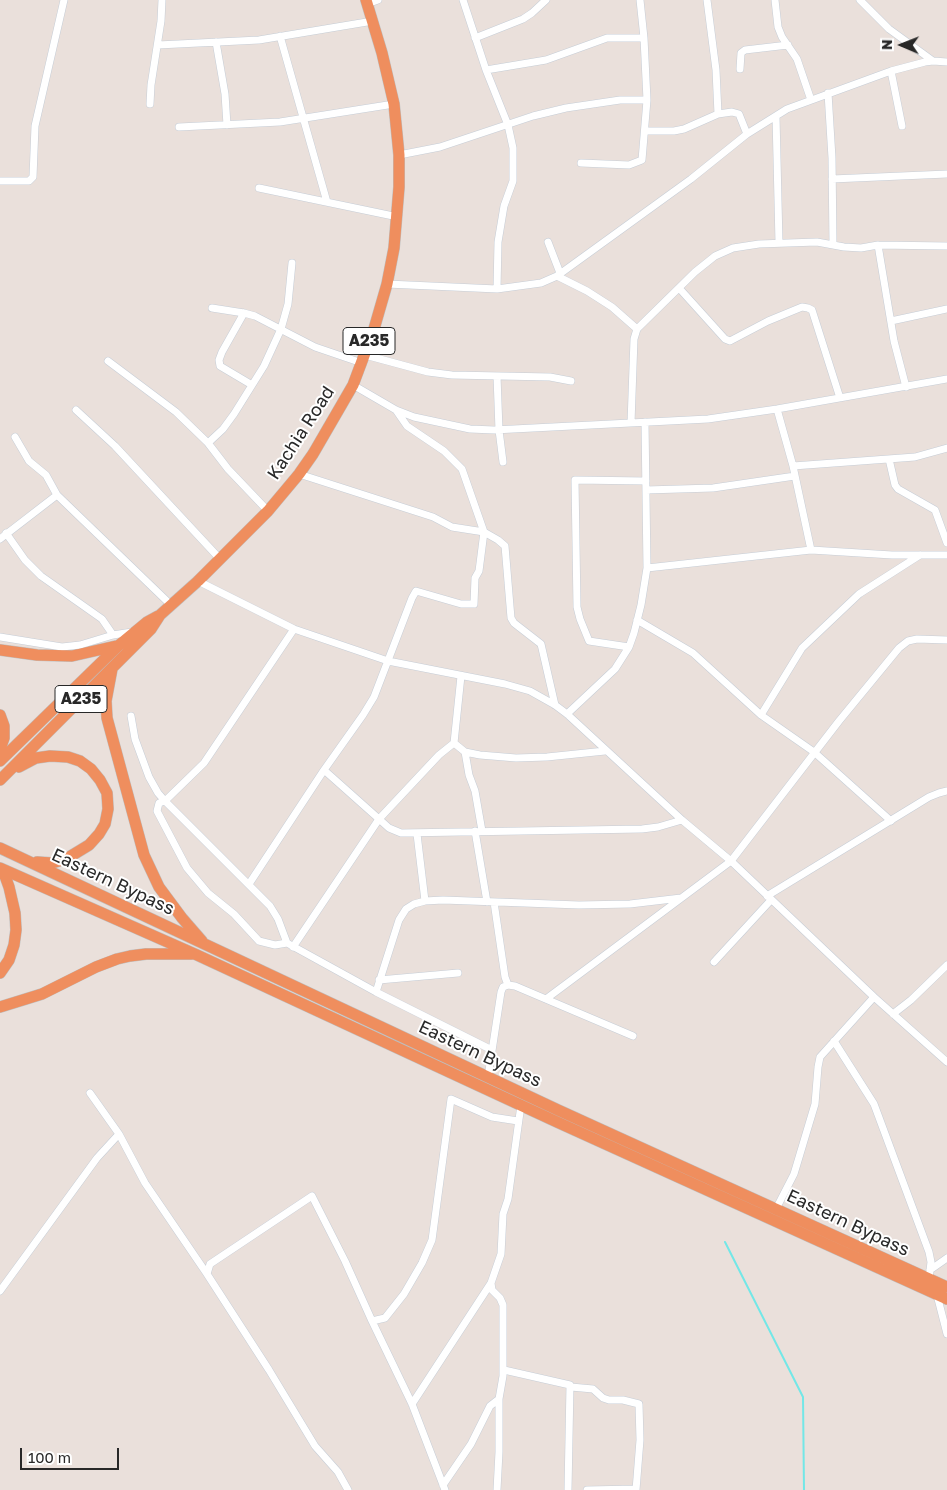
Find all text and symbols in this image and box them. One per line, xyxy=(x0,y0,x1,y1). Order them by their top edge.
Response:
north arrow xyxy=(877,20,927,70)
text: N xyxy=(878,39,895,50)
road number: A235 xyxy=(343,328,395,354)
street label: Kachia Road xyxy=(263,382,339,484)
road number: A235 xyxy=(55,686,107,712)
street label: Eastern Bypass xyxy=(48,844,178,920)
street label: Eastern Bypass xyxy=(415,1016,545,1092)
street label: Eastern Bypass xyxy=(783,1185,913,1261)
scale bar xyxy=(22,1438,121,1470)
text: 100 m xyxy=(28,1448,71,1466)

